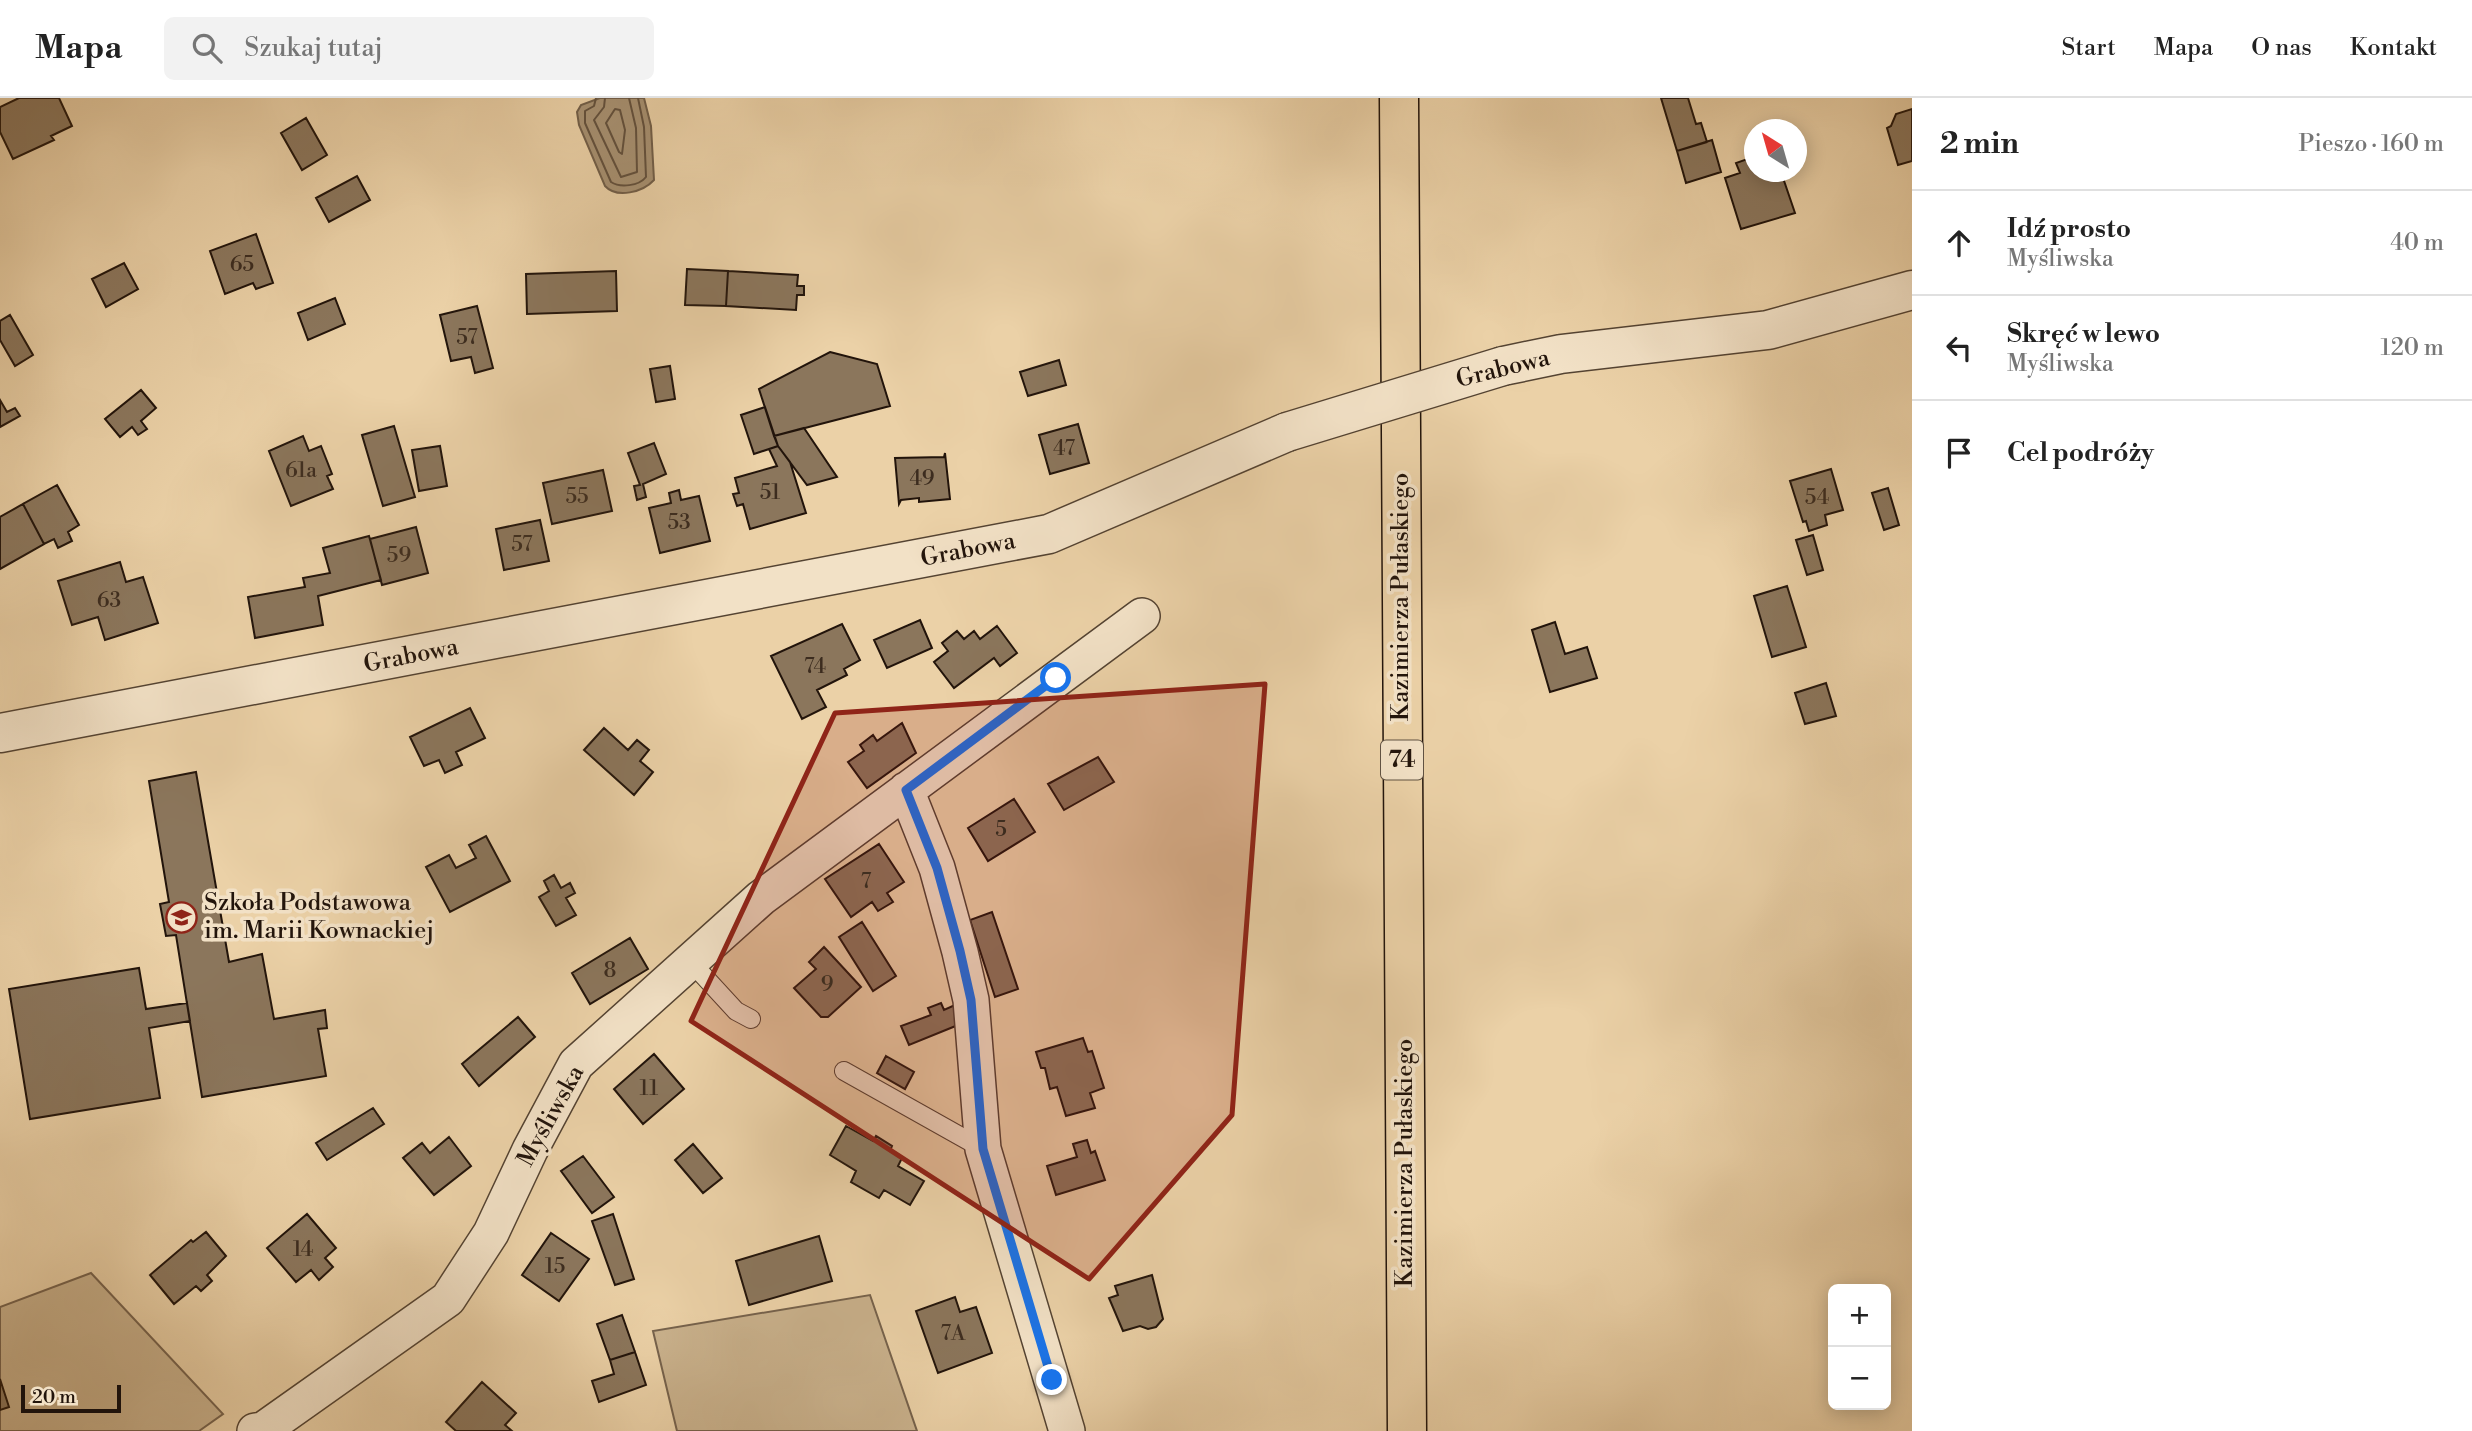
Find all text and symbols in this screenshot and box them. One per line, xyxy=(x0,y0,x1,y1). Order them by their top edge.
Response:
search box xyxy=(164,17,654,80)
text: Mapa xyxy=(35,28,122,69)
icon: search xyxy=(188,29,226,67)
text: Szukaj tutaj xyxy=(244,32,383,64)
text: Start xyxy=(2061,33,2116,63)
text: Mapa xyxy=(2154,33,2213,63)
text: O nas xyxy=(2251,33,2312,63)
text: Kontakt xyxy=(2350,33,2437,63)
north arrow xyxy=(1744,119,1807,182)
text: 2 min xyxy=(1940,125,2019,163)
text: Pieszo · 160 m xyxy=(2299,130,2444,158)
text: Idź prosto xyxy=(2007,213,2131,245)
icon: ahead xyxy=(1940,224,1978,262)
text: 40 m xyxy=(2390,229,2444,257)
text: Myśliwska xyxy=(2007,245,2114,273)
house number: 65 xyxy=(230,252,254,278)
text: Skręć w lewo xyxy=(2007,318,2160,350)
house number: 57 xyxy=(456,325,478,351)
icon: left xyxy=(1940,329,1978,367)
text: 120 m xyxy=(2380,334,2444,362)
street label: Grabowa xyxy=(1453,343,1554,395)
text: Myśliwska xyxy=(2007,350,2114,378)
icon: arrive xyxy=(1940,434,1978,472)
house number: 47 xyxy=(1053,436,1076,462)
text: Cel podróży xyxy=(2007,437,2154,469)
house number: 61a xyxy=(285,458,317,484)
house number: 49 xyxy=(909,466,935,492)
street label: Kazimierza Pułaskiego xyxy=(1386,473,1416,721)
house number: 51 xyxy=(760,480,780,506)
house number: 55 xyxy=(565,484,589,510)
house number: 54 xyxy=(1805,485,1829,511)
house number: 53 xyxy=(667,510,691,536)
street label: Grabowa xyxy=(918,526,1019,574)
house number: 57 xyxy=(511,532,533,558)
house number: 59 xyxy=(387,543,411,569)
house number: 63 xyxy=(97,588,121,614)
street label: Grabowa xyxy=(361,632,462,680)
house number: 74 xyxy=(804,654,826,680)
route start xyxy=(1040,662,1071,693)
road number: 74 xyxy=(1381,740,1423,780)
house number: 5 xyxy=(995,817,1007,843)
house number: 7 xyxy=(861,869,872,895)
place label: Szkoła Podstawowa im. Marii Kownackiej xyxy=(204,888,434,946)
school or university icon: Szkoła Podstawowa im. Marii Kownackiej xyxy=(164,900,198,934)
house number: 8 xyxy=(604,958,616,984)
house number: 9 xyxy=(821,972,833,998)
street label: Kazimierza Pułaskiego xyxy=(1390,1039,1420,1287)
street label: Myśliwska xyxy=(511,1059,591,1172)
house number: 11 xyxy=(640,1076,658,1102)
house number: 14 xyxy=(293,1237,313,1263)
house number: 15 xyxy=(545,1254,565,1280)
map controls xyxy=(1828,1284,1891,1410)
button: + xyxy=(1828,1284,1891,1347)
house number: 7A xyxy=(941,1321,966,1347)
button: − xyxy=(1828,1347,1891,1410)
route end xyxy=(1036,1364,1067,1395)
scale bar xyxy=(21,1382,121,1414)
text: 20 m xyxy=(32,1385,76,1409)

